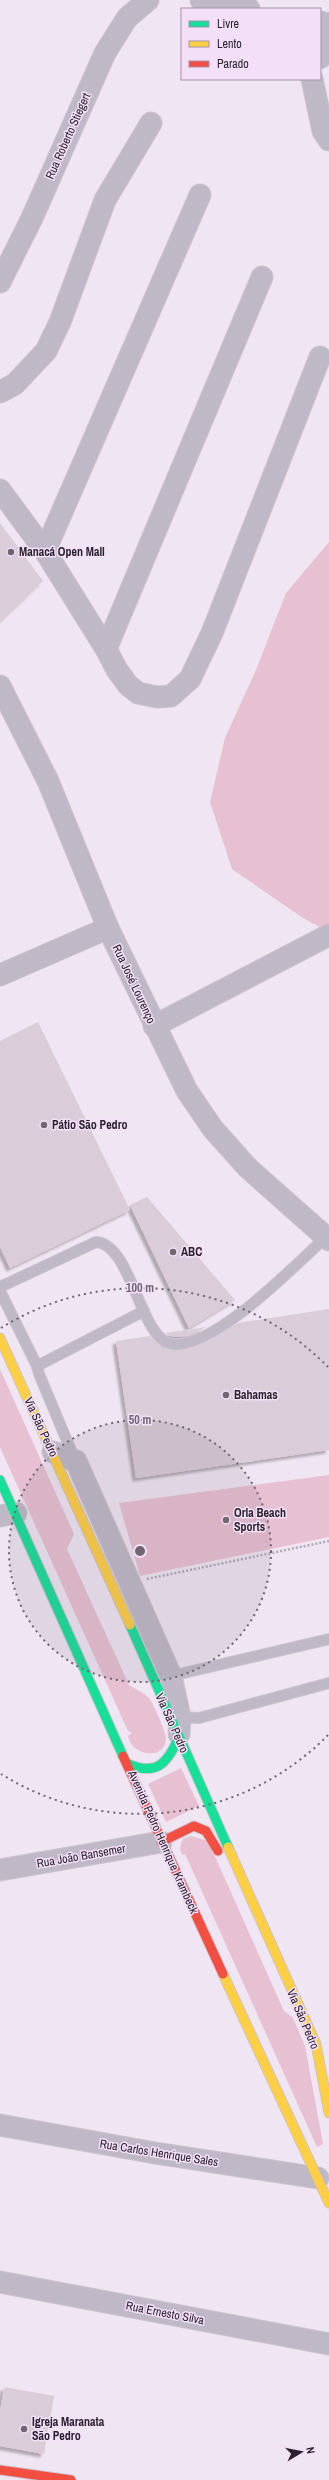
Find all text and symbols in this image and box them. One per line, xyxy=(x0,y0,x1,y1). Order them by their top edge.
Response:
legend xyxy=(181,8,321,80)
text: Livre xyxy=(217,16,239,32)
text: Lento xyxy=(217,36,242,52)
text: Parado xyxy=(217,56,249,72)
street label: Rua Roberto Stiegert xyxy=(42,90,94,182)
place label: Manacá Open Mall xyxy=(19,544,105,560)
marker: Manacá Open Mall xyxy=(6,547,16,557)
street label: Rua José Lourenço xyxy=(109,942,159,1026)
place label: Pátio São Pedro xyxy=(52,1117,127,1133)
marker: Pátio São Pedro xyxy=(39,1120,49,1130)
place label: ABC xyxy=(181,1244,202,1260)
marker: ABC xyxy=(168,1247,178,1257)
text: 100 m xyxy=(126,1280,154,1296)
place label: Bahamas xyxy=(234,1387,278,1403)
marker: Bahamas xyxy=(221,1390,231,1400)
street label: Via São Pedro xyxy=(20,1395,62,1459)
text: 50 m xyxy=(129,1412,151,1428)
place label: Orla Beach Sports xyxy=(234,1505,286,1535)
marker: Orla Beach Sports xyxy=(221,1515,231,1525)
centre of rings xyxy=(133,1544,147,1558)
street label: Via São Pedro xyxy=(152,1691,192,1755)
street label: Avenida Pedro Henrique Krambeck xyxy=(124,1767,202,1916)
street label: Rua João Bansemer xyxy=(35,1840,127,1872)
street label: Via São Pedro xyxy=(283,1986,323,2052)
street label: Rua Carlos Henrique Sales xyxy=(99,2136,219,2170)
street label: Rua Ernesto Silva xyxy=(125,2298,206,2329)
place label: Igreja Maranata São Pedro xyxy=(32,2414,105,2444)
marker: Igreja Maranata São Pedro xyxy=(19,2424,29,2434)
north arrow xyxy=(281,2432,321,2472)
text: N xyxy=(303,2446,318,2455)

